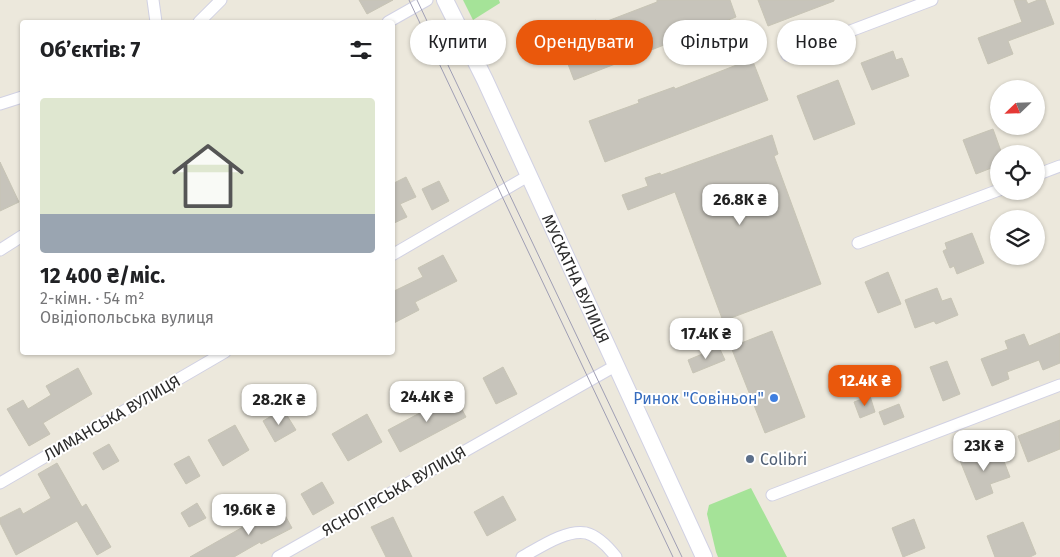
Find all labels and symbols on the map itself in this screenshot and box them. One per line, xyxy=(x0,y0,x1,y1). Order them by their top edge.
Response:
north arrow xyxy=(990,80,1045,135)
pin: 26.8K ₴ xyxy=(694,184,786,226)
street label: МУСКАТНА ВУЛИЦЯ xyxy=(538,211,614,346)
pin: 17.4K ₴ xyxy=(660,318,752,360)
pin: 12.4K ₴ xyxy=(819,364,911,407)
street label: ЛИМАНСЬКА ВУЛИЦЯ xyxy=(40,371,184,465)
pin: 24.4K ₴ xyxy=(381,380,473,423)
pin: 28.2K ₴ xyxy=(233,384,325,426)
place label: Ринок "Совіньон" xyxy=(633,389,764,408)
marker: Ринок "Совіньон" xyxy=(768,392,780,404)
pin: 23K ₴ xyxy=(949,430,1019,472)
street label: ЯСНОГІРСЬКА ВУЛИЦЯ xyxy=(319,442,469,540)
place label: Colibri xyxy=(760,450,807,469)
marker: Colibri xyxy=(744,453,756,465)
pin: 19.6K ₴ xyxy=(203,494,295,536)

